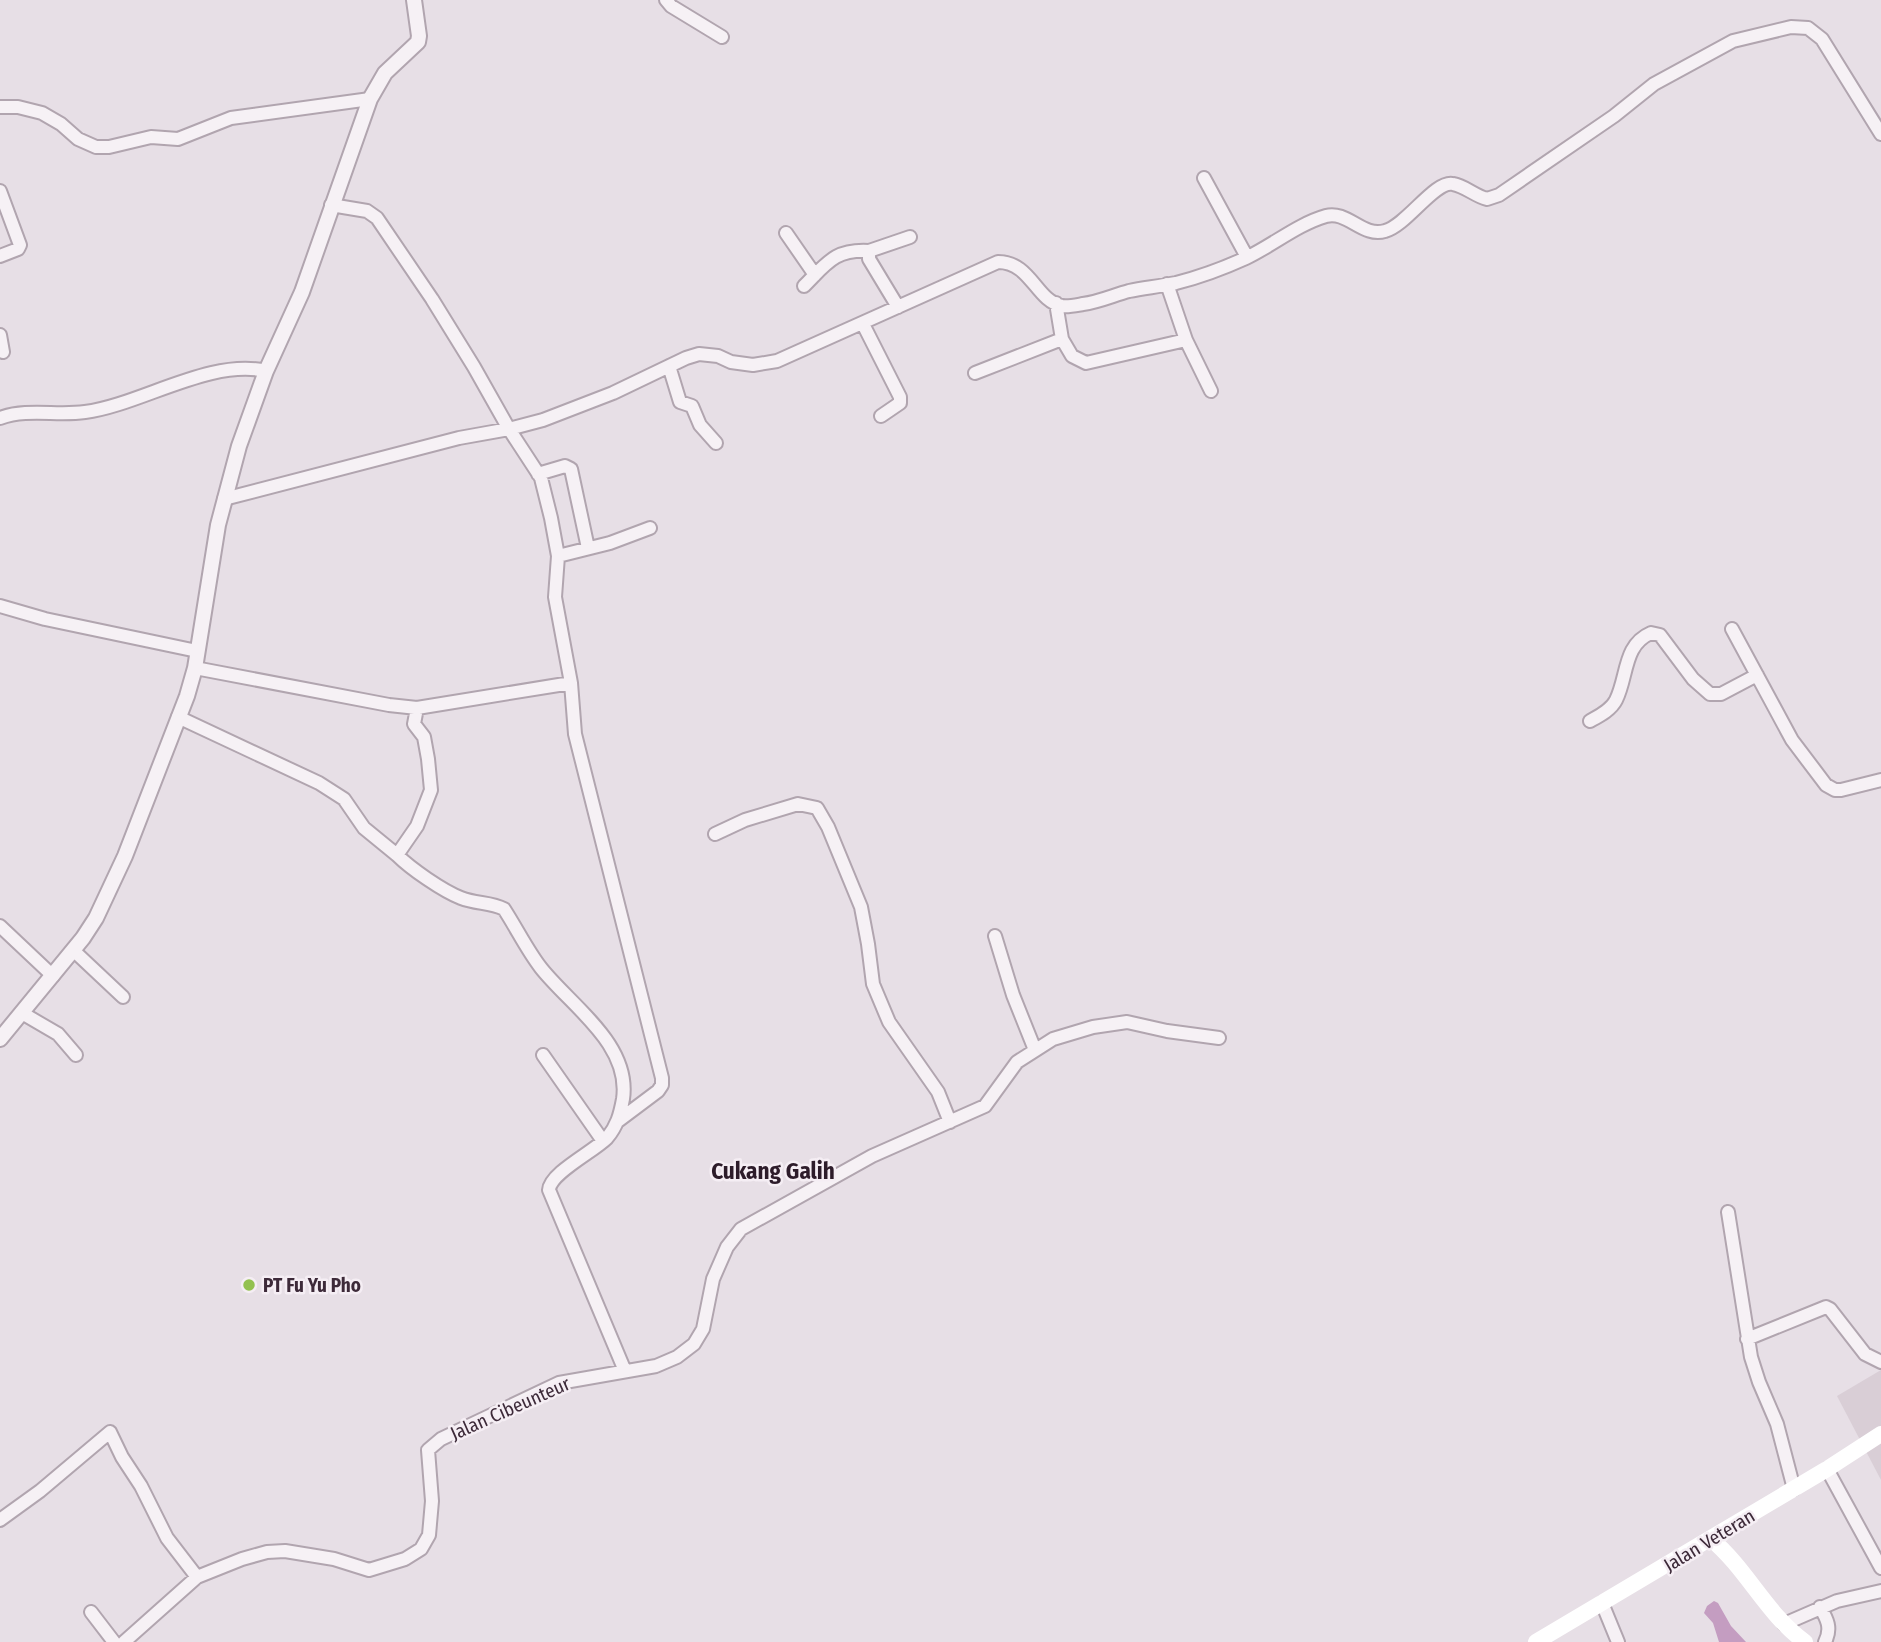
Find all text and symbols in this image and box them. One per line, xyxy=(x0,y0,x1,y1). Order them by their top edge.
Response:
district label: Cukang Galih xyxy=(711,1157,835,1185)
place label: PT Fu Yu Pho xyxy=(263,1274,361,1297)
marker: PT Fu Yu Pho xyxy=(241,1277,257,1293)
street label: Jalan Cibeunteur xyxy=(447,1372,574,1445)
street label: Jalan Veteran xyxy=(1659,1504,1759,1577)

